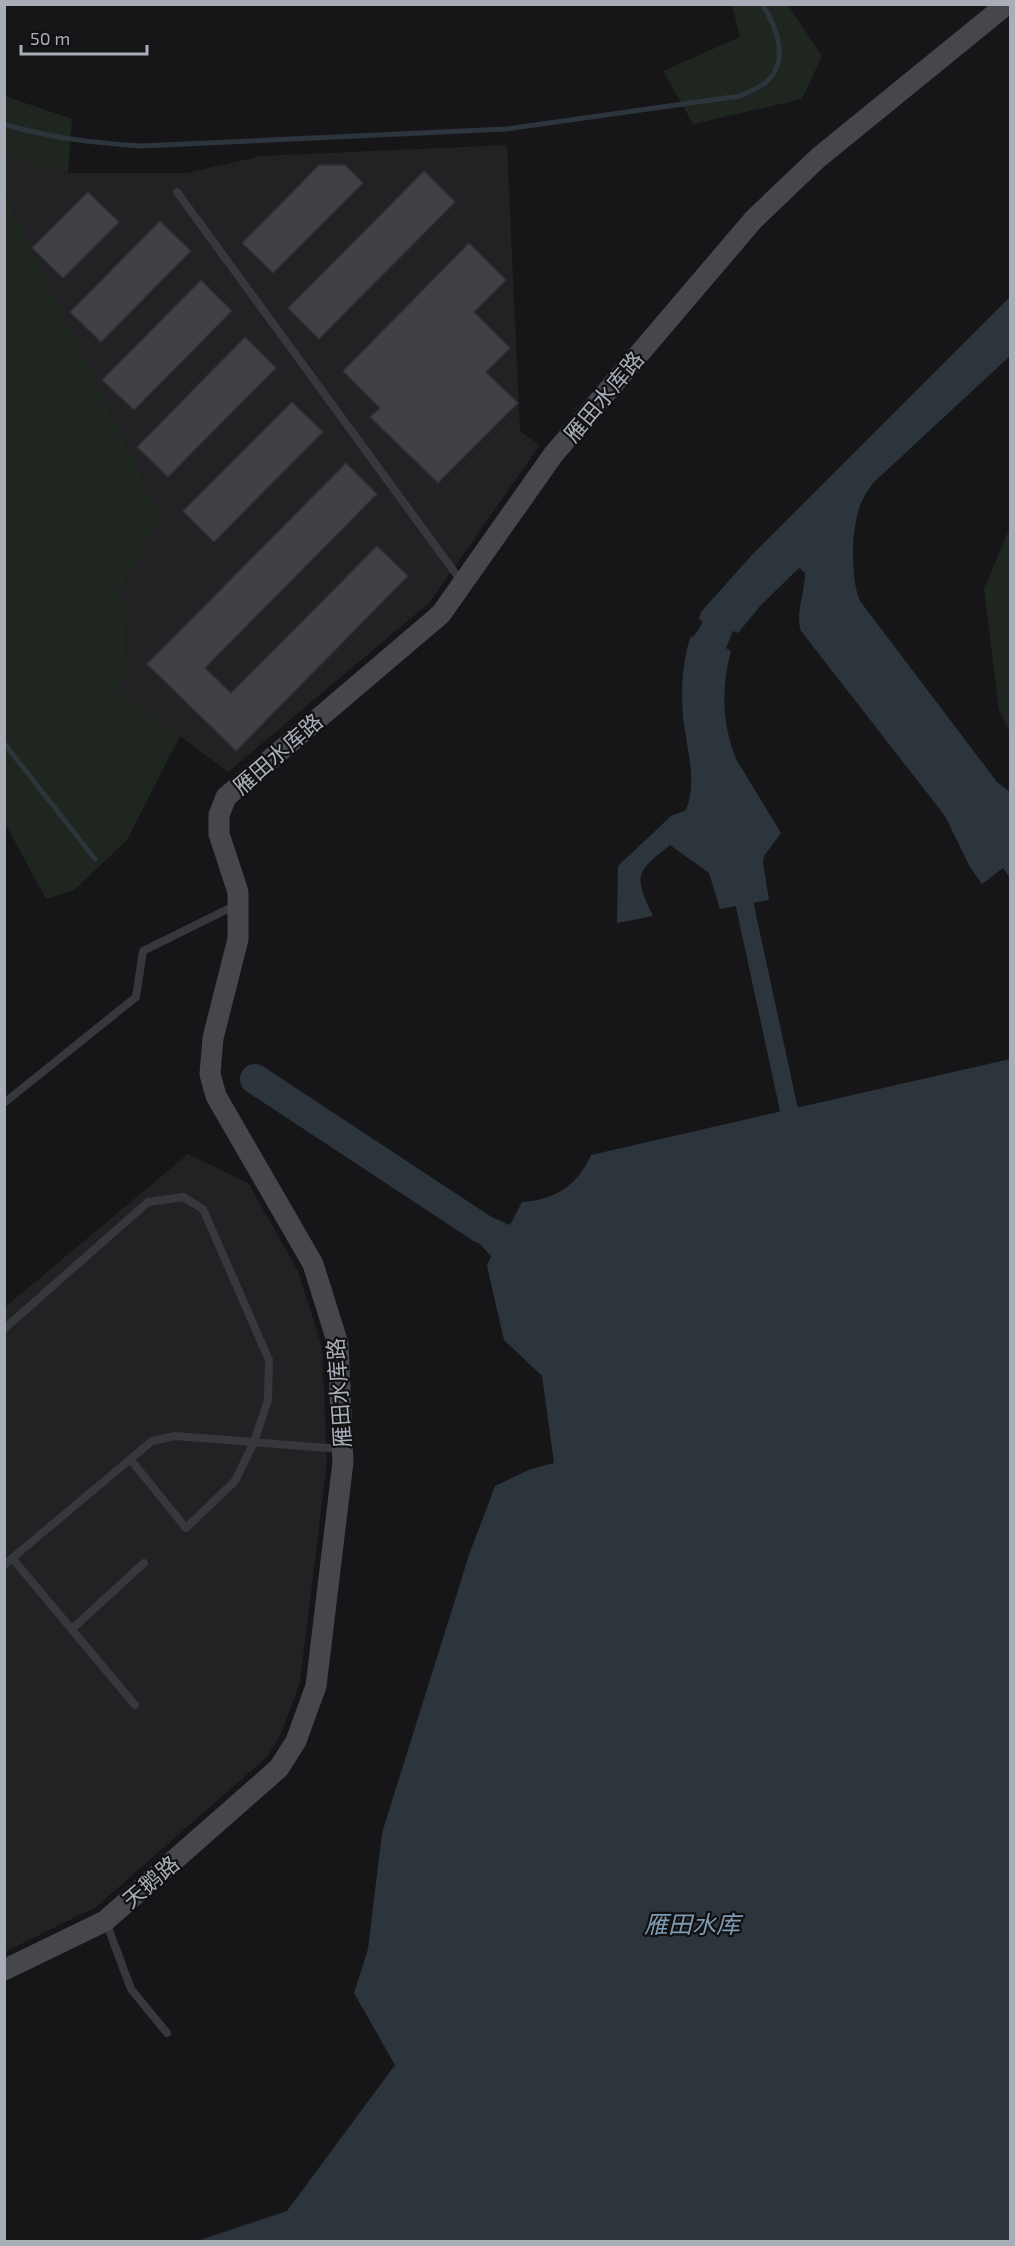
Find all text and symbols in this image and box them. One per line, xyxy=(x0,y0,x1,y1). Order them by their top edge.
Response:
scale bar xyxy=(21,18,147,56)
text: 50 m xyxy=(30,27,70,49)
street label: 雁田水库路 xyxy=(558,346,648,446)
street label: 雁田水库路 xyxy=(227,707,327,799)
street label: 雁田水库路 xyxy=(321,1337,355,1449)
street label: 天鹅路 xyxy=(117,1850,183,1912)
water label: 雁田水库 xyxy=(644,1909,744,1938)

